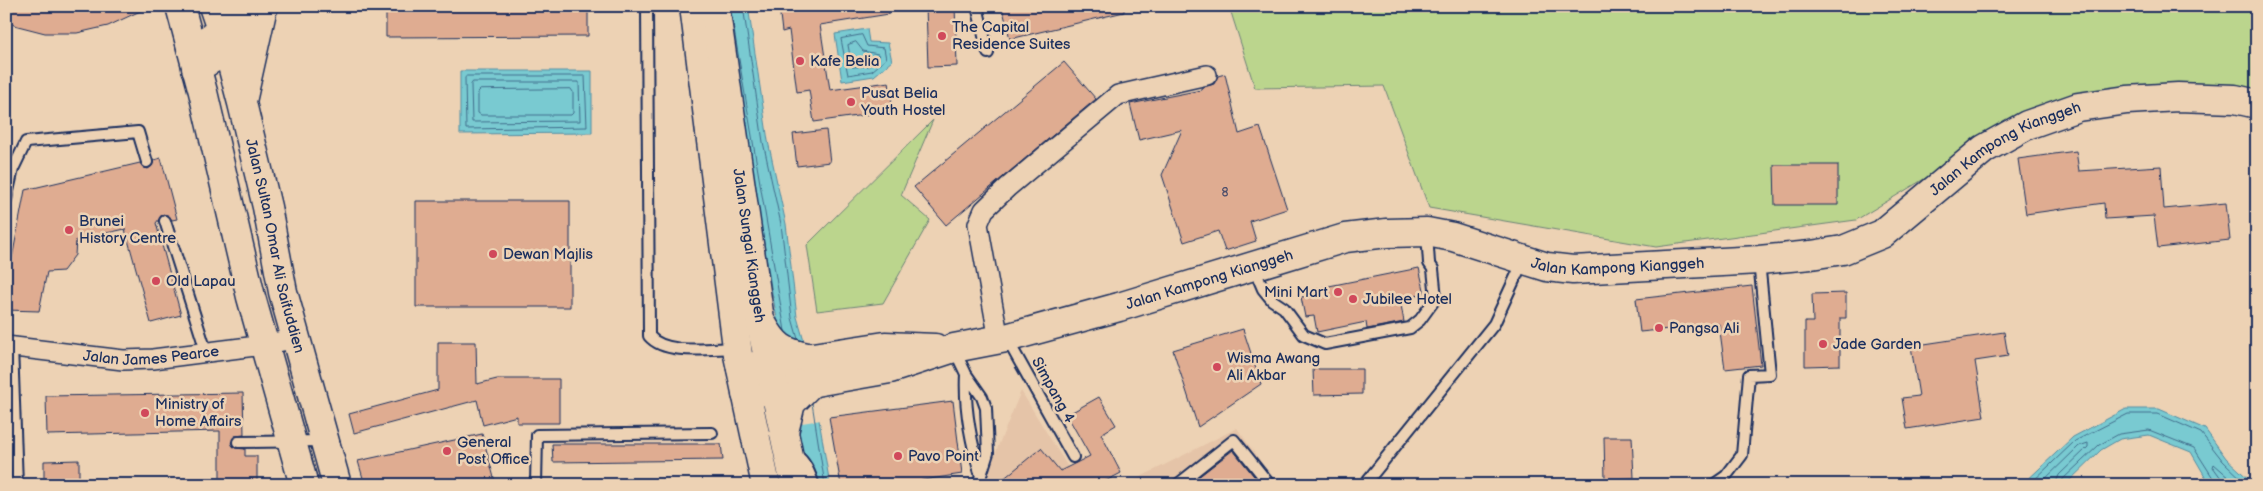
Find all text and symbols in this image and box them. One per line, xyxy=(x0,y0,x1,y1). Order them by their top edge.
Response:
place label: The Capital Residence Suites xyxy=(952,18,1071,54)
marker: The Capital Residence Suites xyxy=(936,30,948,42)
place label: Kafe Belia xyxy=(810,52,880,71)
marker: Kafe Belia xyxy=(794,55,806,67)
place label: Pusat Belia Youth Hostel xyxy=(860,84,945,120)
marker: Pusat Belia Youth Hostel xyxy=(845,96,857,108)
street label: Jalan Kampong Kianggeh xyxy=(1925,97,2083,200)
street label: Jalan Sultan Omar Ali Saifuddien xyxy=(241,137,309,355)
street label: Jalan Sungai Kianggeh xyxy=(729,167,770,324)
house number: 8 xyxy=(1222,185,1229,200)
place label: Brunei History Centre xyxy=(79,212,176,248)
marker: Brunei History Centre xyxy=(63,224,75,236)
place label: Dewan Majlis xyxy=(503,245,593,264)
street label: Jalan Kampong Kianggeh xyxy=(1123,245,1295,314)
marker: Dewan Majlis xyxy=(487,248,499,260)
street label: Jalan Kampong Kianggeh xyxy=(1529,253,1705,280)
place label: Old Lapau xyxy=(166,272,236,291)
marker: Old Lapau xyxy=(150,275,162,287)
place label: Mini Mart xyxy=(1264,283,1328,302)
marker: Mini Mart xyxy=(1332,286,1344,298)
place label: Jubilee Hotel xyxy=(1363,290,1452,309)
marker: Jubilee Hotel xyxy=(1347,293,1359,305)
place label: Pangsa Ali xyxy=(1669,319,1739,338)
marker: Pangsa Ali xyxy=(1653,322,1665,334)
place label: Jade Garden xyxy=(1833,335,1921,354)
marker: Jade Garden xyxy=(1817,338,1829,350)
street label: Jalan James Pearce xyxy=(82,341,220,370)
place label: Wisma Awang Ali Akbar xyxy=(1227,349,1320,385)
street label: Simpang 4 xyxy=(1027,354,1079,426)
marker: Wisma Awang Ali Akbar xyxy=(1211,361,1223,373)
place label: Ministry of Home Affairs xyxy=(155,395,242,431)
marker: Ministry of Home Affairs xyxy=(139,407,151,419)
place label: General Post Office xyxy=(457,433,530,469)
marker: General Post Office xyxy=(441,445,453,457)
place label: Pavo Point xyxy=(908,447,979,466)
marker: Pavo Point xyxy=(892,450,904,462)

